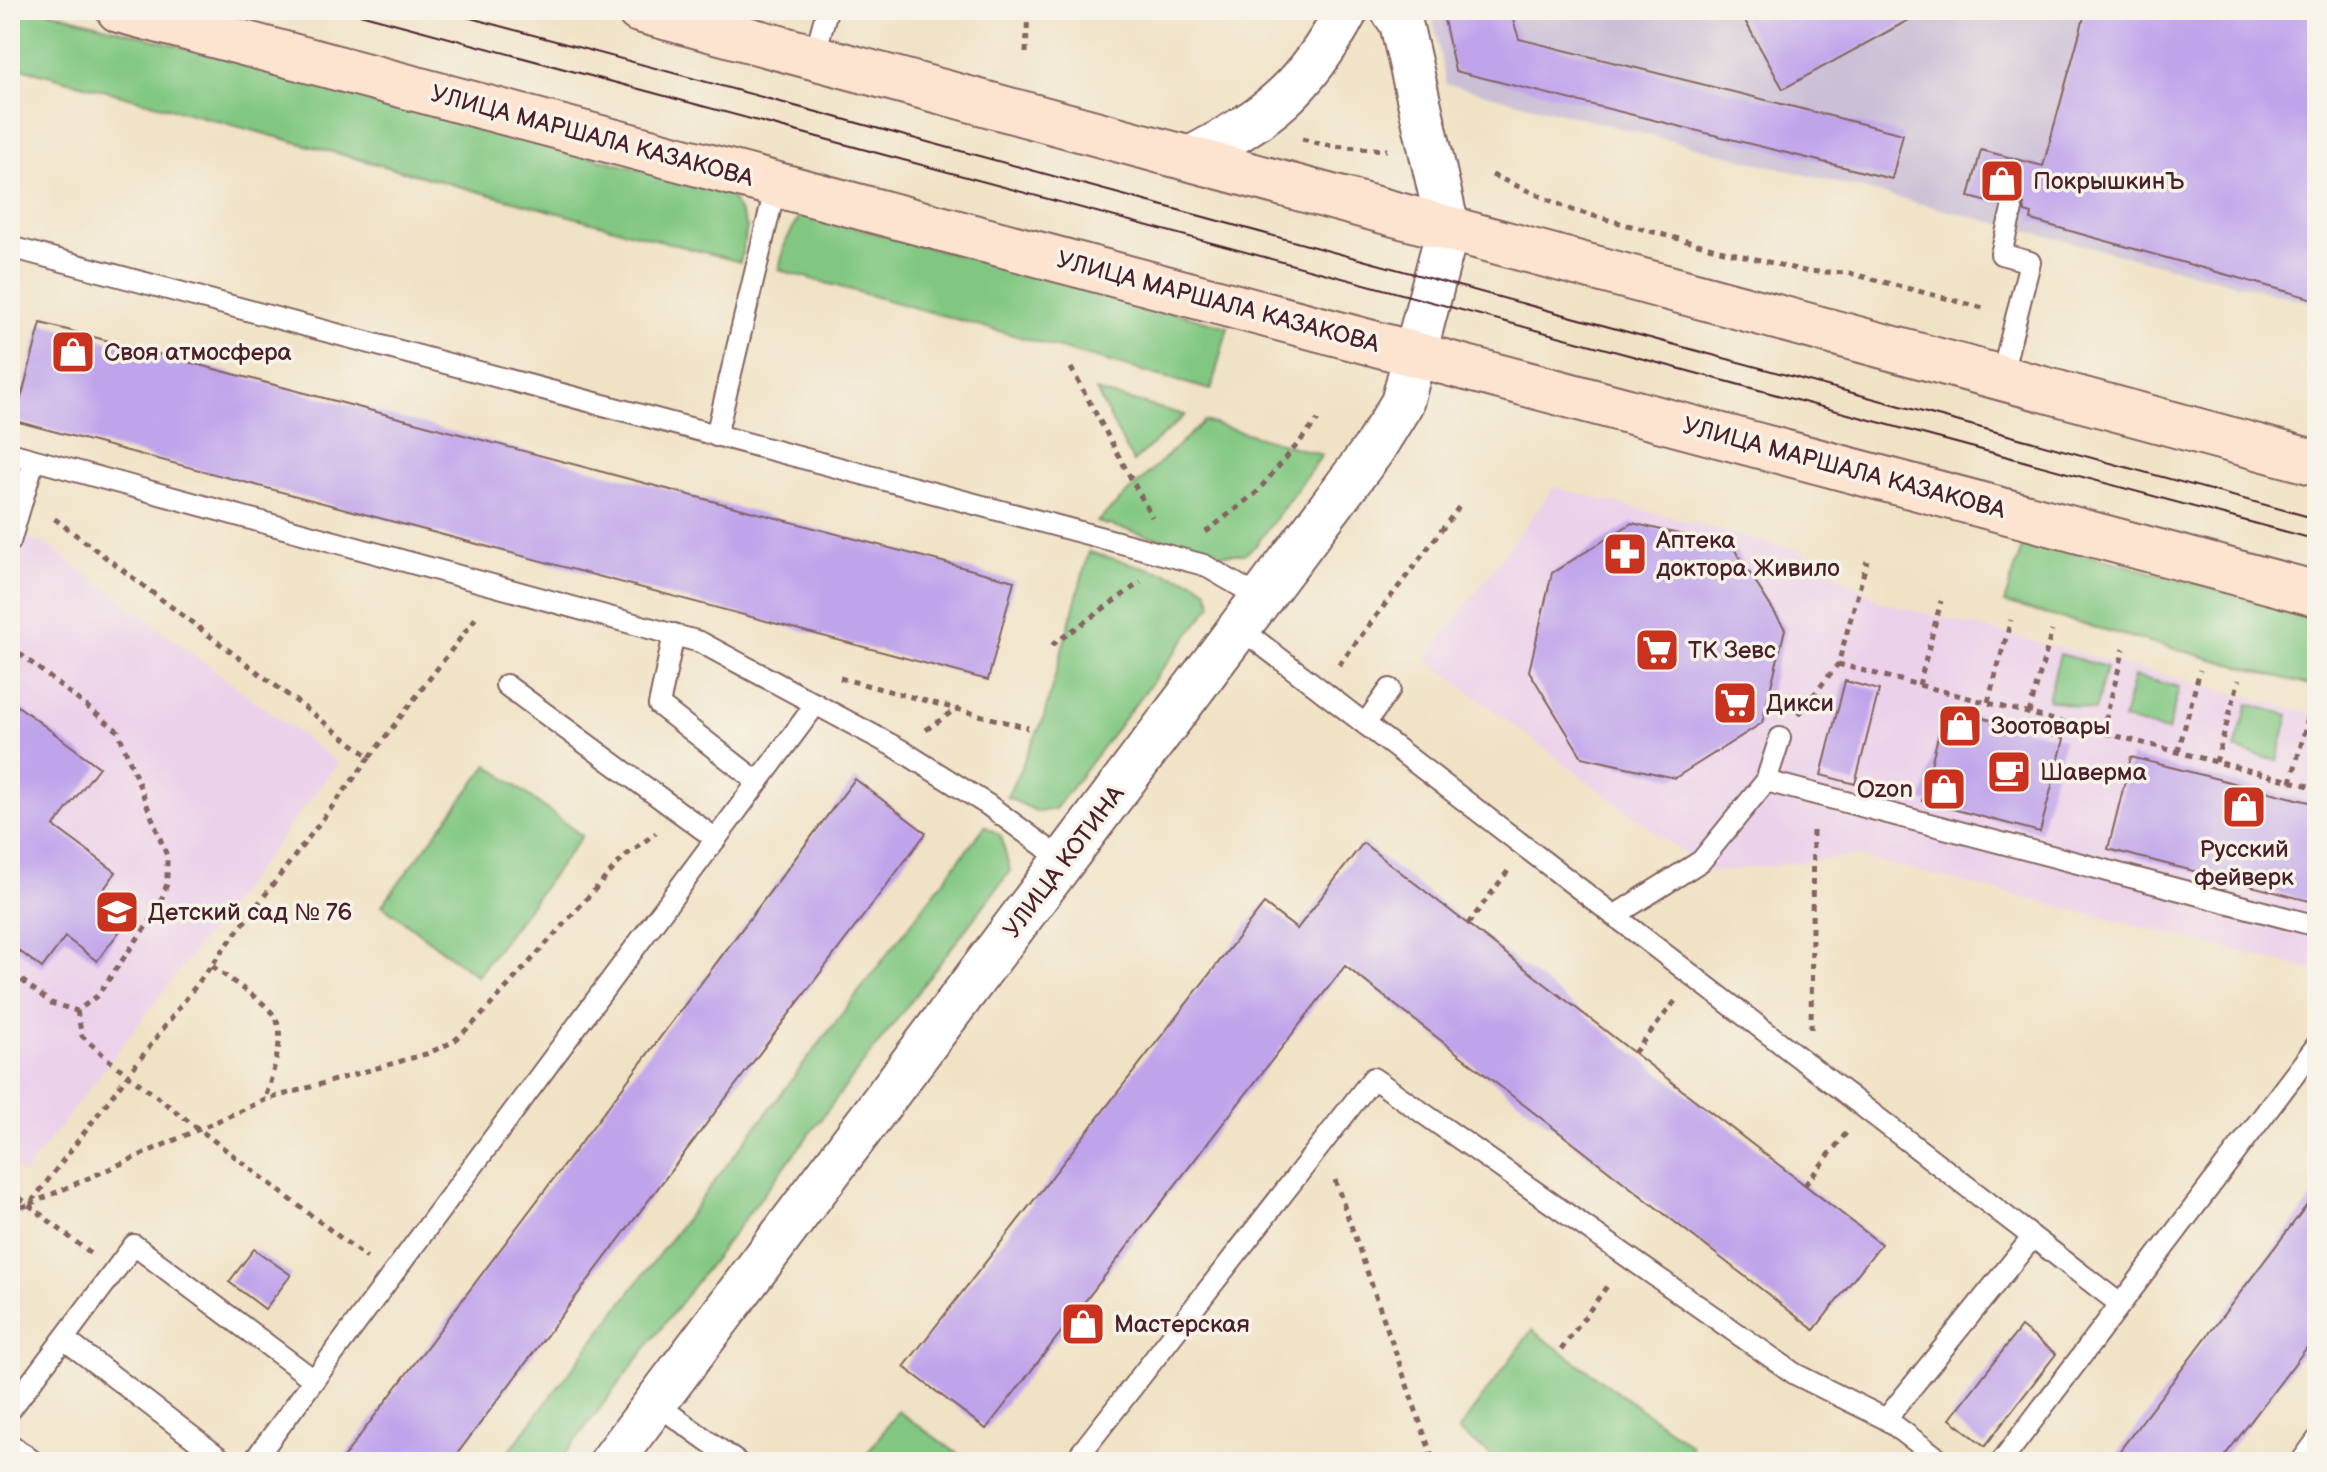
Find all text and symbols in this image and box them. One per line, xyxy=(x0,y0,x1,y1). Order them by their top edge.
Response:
street label: УЛИЦА МАРШАЛА КАЗАКОВА xyxy=(428,79,757,193)
shop icon: ПокрышкинЪ xyxy=(1978,157,2026,205)
place label: ПокрышкинЪ xyxy=(2033,167,2185,196)
street label: УЛИЦА МАРШАЛА КАЗАКОВА xyxy=(1054,245,1383,359)
shop icon: Своя атмосфера xyxy=(49,328,97,376)
place label: Своя атмосфера xyxy=(104,338,292,367)
street label: УЛИЦА МАРШАЛА КАЗАКОВА xyxy=(1680,411,2009,525)
place label: Аптека доктора Живило xyxy=(1655,526,1840,583)
pharmacy icon: Аптека доктора Живило xyxy=(1601,530,1649,578)
supermarket icon: ТК Зевс xyxy=(1633,626,1681,674)
place label: ТК Зевс xyxy=(1688,636,1776,665)
supermarket icon: Дикси xyxy=(1711,679,1759,727)
place label: Дикси xyxy=(1766,689,1834,718)
shop icon: Зоотовары xyxy=(1936,702,1984,750)
place label: Зоотовары xyxy=(1991,712,2110,741)
cafe icon: Шаверма xyxy=(1985,748,2033,796)
place label: Шаверма xyxy=(2040,758,2147,787)
shop icon: Ozon xyxy=(1920,765,1968,813)
place label: Ozon xyxy=(1857,775,1913,804)
street label: УЛИЦА КОТИНА xyxy=(997,780,1131,944)
shop icon: Русский фейверк xyxy=(2220,783,2268,831)
place label: Русский фейверк xyxy=(2194,835,2294,892)
school or university icon: Детский сад № 76 xyxy=(93,888,141,936)
place label: Детский сад № 76 xyxy=(148,898,352,927)
shop icon: Мастерская xyxy=(1059,1300,1107,1348)
place label: Мастерская xyxy=(1114,1310,1250,1339)

